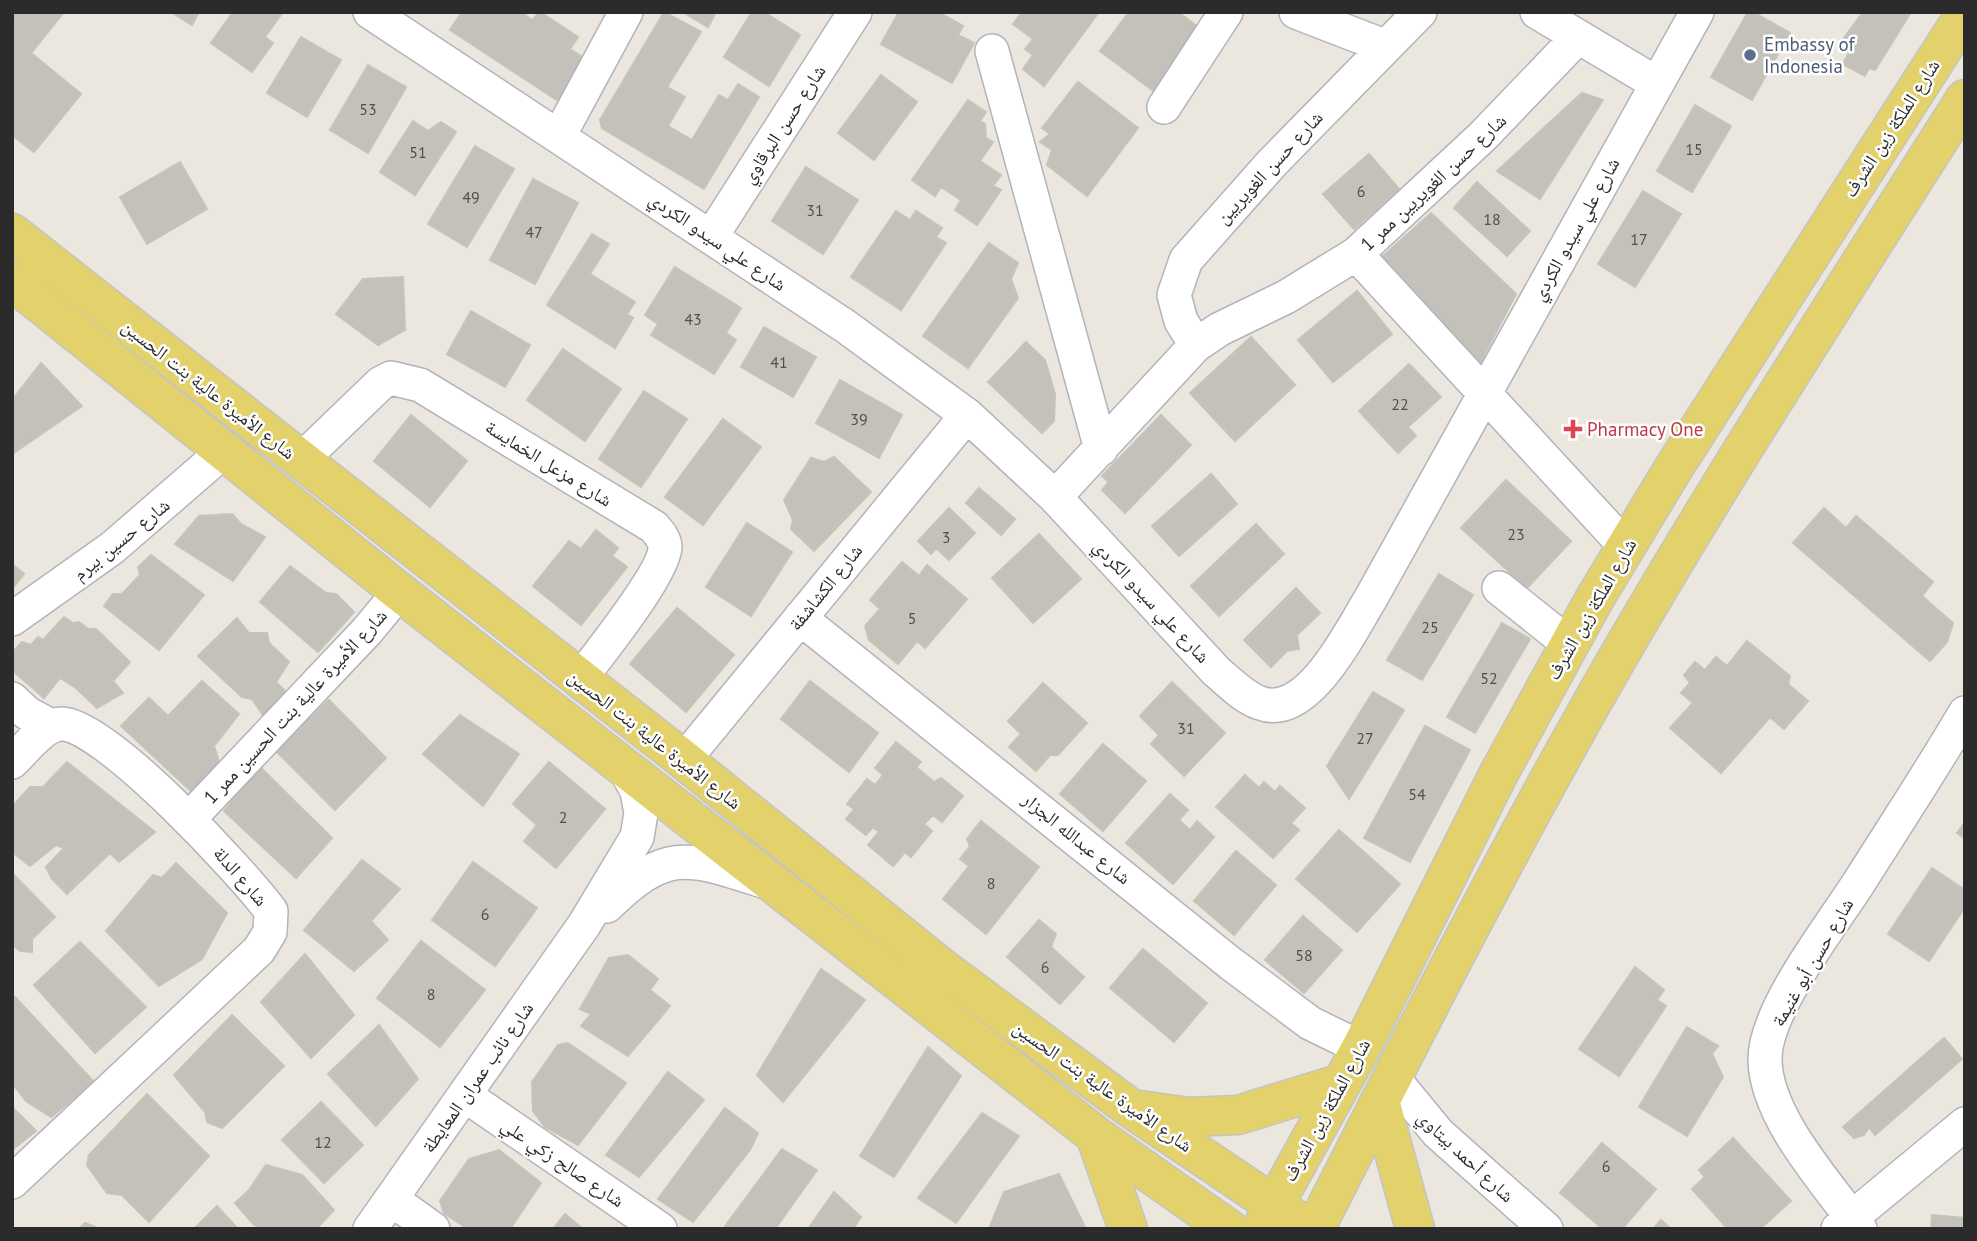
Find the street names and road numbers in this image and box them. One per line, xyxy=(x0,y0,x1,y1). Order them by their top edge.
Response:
street label: شارع الملكة زين الشرف xyxy=(1837,55,1945,201)
street label: شارع حسن البرقاوي xyxy=(736,60,834,190)
street label: شارع حسن الغويريين xyxy=(1210,105,1328,229)
street label: شارع حسن الغويريين ممر 1 xyxy=(1355,108,1511,256)
street label: شارع علي سيدو الكردي xyxy=(1526,153,1628,307)
street label: شارع علي سيدو الكردي xyxy=(643,186,791,299)
street label: شارع الأميرة عالية بنت الحسين xyxy=(117,314,301,464)
street label: شارع مزعل الخمايسة xyxy=(481,414,617,512)
street label: شارع حسين بيرم xyxy=(68,493,176,587)
street label: شارع علي سيدو الكردي xyxy=(1086,534,1215,670)
street label: شارع الملكة زين الشرف xyxy=(1541,534,1641,684)
street label: شارع الكشاشفة xyxy=(783,539,867,635)
street label: شارع الأميرة عالية بنت الحسين ممر 1 xyxy=(198,603,392,809)
street label: شارع الأميرة عالية بنت الحسين xyxy=(563,664,747,814)
street label: شارع عبدالله الجزار xyxy=(1017,786,1136,889)
street label: شارع الدلة xyxy=(209,841,273,911)
street label: شارع حسن أبو غنيمة xyxy=(1766,894,1858,1030)
street label: شارع نائب عمران المعايطة xyxy=(416,997,538,1157)
street label: شارع الأميرة عالية بنت الحسين xyxy=(1009,1015,1197,1157)
street label: شارع الملكة زين الشرف xyxy=(1277,1034,1375,1186)
street label: شارع أحمد بيتاوي xyxy=(1410,1105,1520,1210)
street label: شارع صالح زكي علي xyxy=(495,1112,629,1215)

